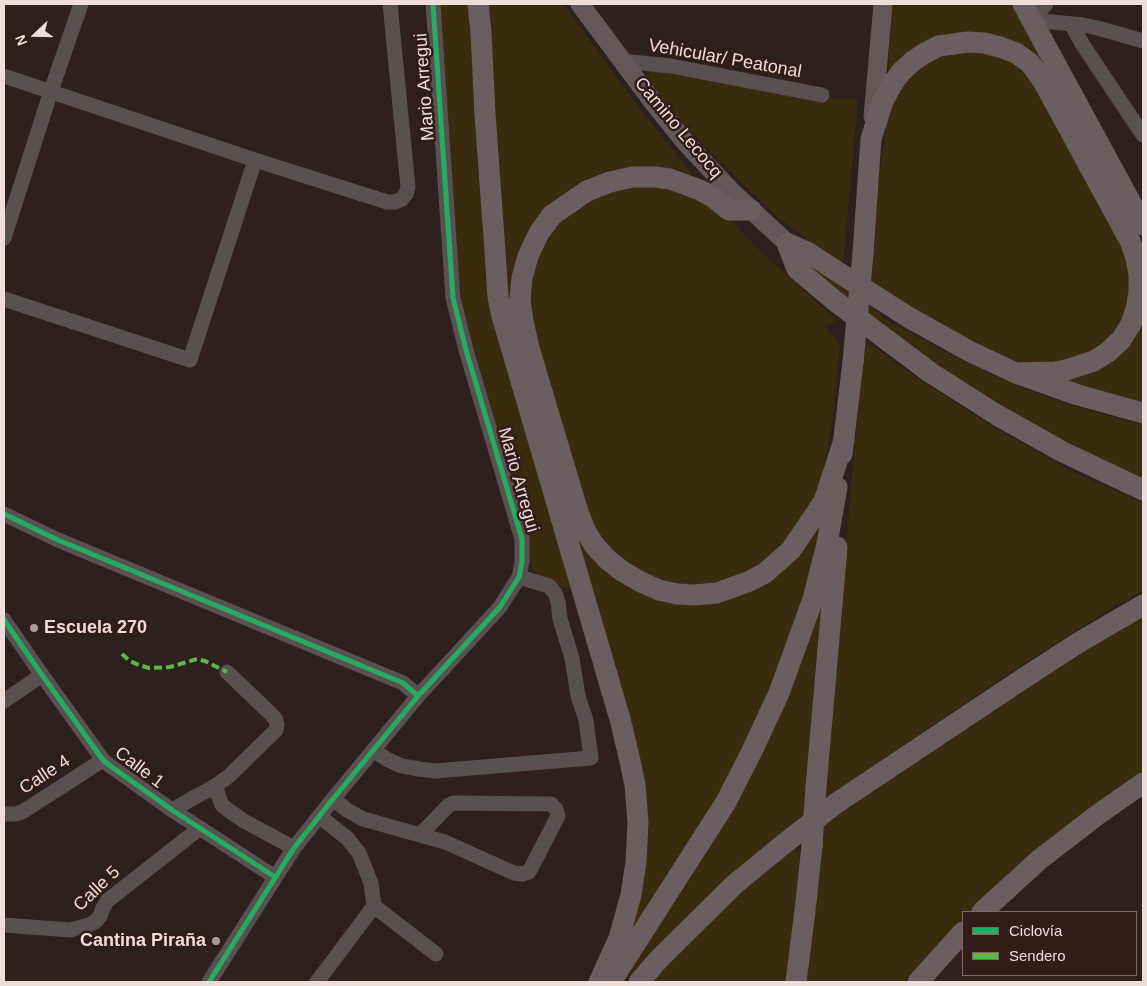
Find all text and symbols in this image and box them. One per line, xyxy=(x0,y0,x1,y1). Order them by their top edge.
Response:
north arrow xyxy=(10,10,60,60)
street label: Mario Arregui xyxy=(410,32,440,142)
text: N xyxy=(12,33,30,48)
street label: Vehicular/ Peatonal xyxy=(647,35,803,83)
street label: Camino Lecocq xyxy=(630,73,726,183)
street label: Mario Arregui xyxy=(493,425,543,535)
place label: Escuela 270 xyxy=(44,617,147,639)
marker: Escuela 270 xyxy=(28,622,40,634)
street label: Calle 1 xyxy=(110,743,168,793)
street label: Calle 4 xyxy=(16,751,74,799)
street label: Calle 5 xyxy=(69,862,125,916)
legend xyxy=(962,911,1137,976)
text: Ciclovía xyxy=(1009,922,1062,939)
place label: Cantina Piraña xyxy=(80,930,206,952)
marker: Cantina Piraña xyxy=(210,935,222,947)
text: Sendero xyxy=(1009,947,1066,964)

